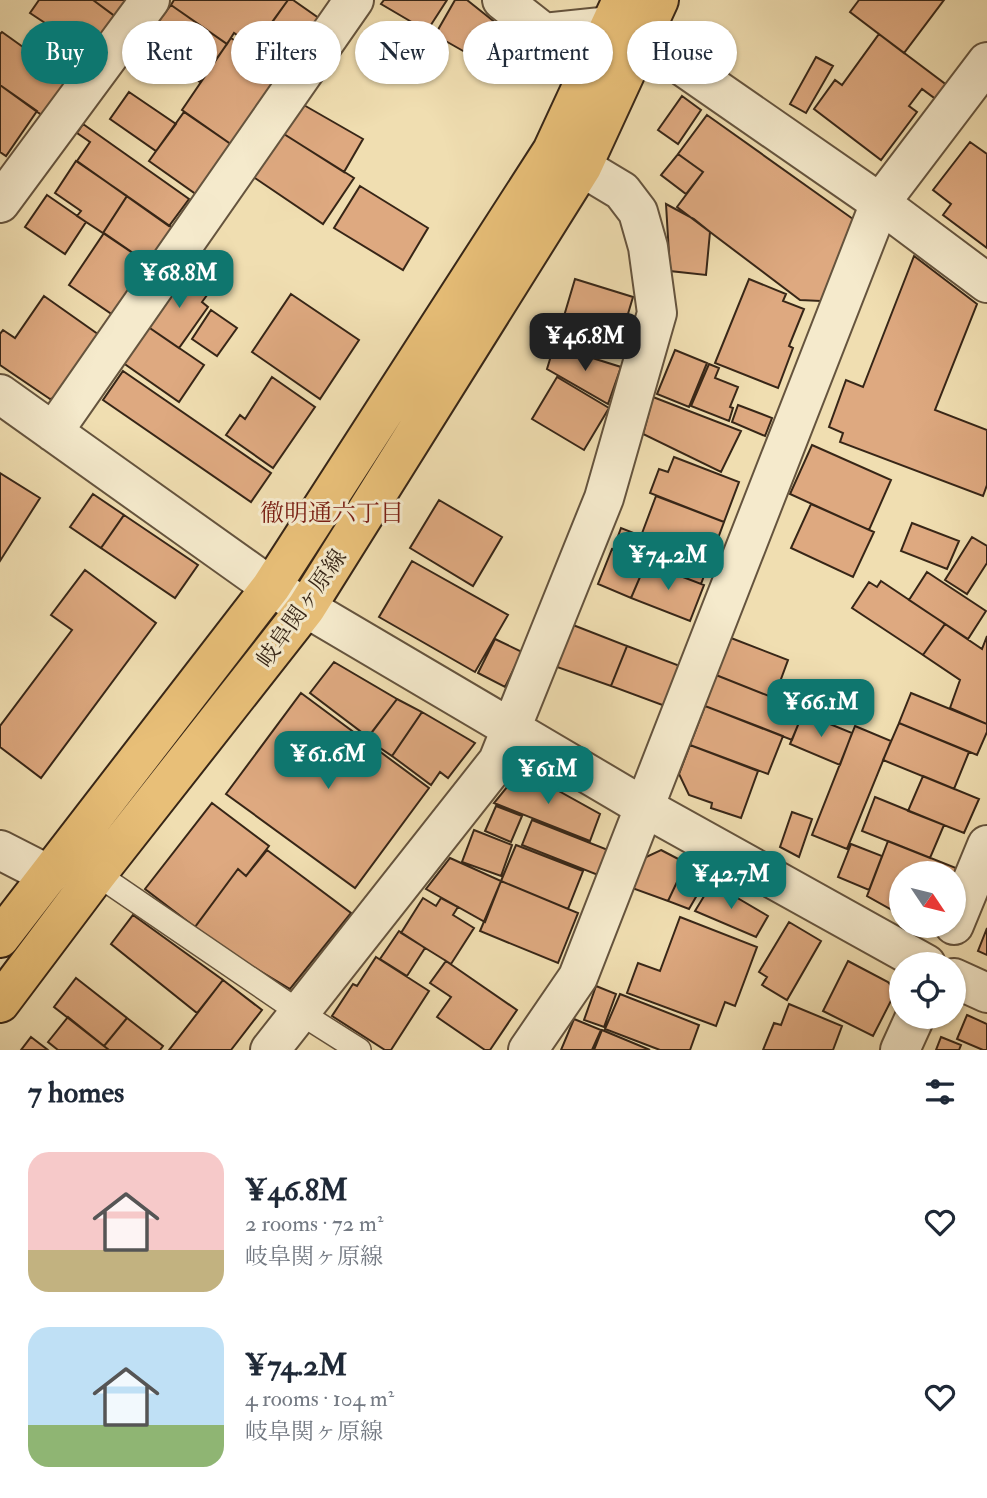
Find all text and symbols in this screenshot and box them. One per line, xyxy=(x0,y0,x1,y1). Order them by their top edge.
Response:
chip: Buy xyxy=(21,21,108,84)
chip: Rent xyxy=(122,21,217,84)
chip: Filters xyxy=(231,21,341,84)
chip: New xyxy=(355,21,449,84)
chip: Apartment xyxy=(463,21,613,84)
chip: House xyxy=(627,21,737,84)
pin: ¥68.8M xyxy=(122,250,236,310)
text: ¥68.8M xyxy=(140,258,218,287)
pin: ¥46.8M xyxy=(528,314,642,373)
text: ¥46.8M xyxy=(546,321,624,350)
district label: 徹明通六丁目 xyxy=(260,498,404,529)
pin: ¥74.2M xyxy=(611,532,725,592)
text: ¥74.2M xyxy=(629,540,707,569)
street label: 岐阜関ヶ原線 xyxy=(250,543,353,673)
pin: ¥66.1M xyxy=(764,680,878,739)
text: ¥66.1M xyxy=(783,687,859,716)
pin: ¥61.6M xyxy=(271,732,385,791)
text: ¥61.6M xyxy=(290,739,366,768)
pin: ¥61M xyxy=(507,746,589,806)
text: ¥61M xyxy=(518,754,578,783)
pin: ¥42.7M xyxy=(674,852,788,911)
text: ¥42.7M xyxy=(692,859,770,888)
north arrow xyxy=(889,861,966,938)
map controls xyxy=(889,861,966,1029)
button: locate xyxy=(889,952,966,1029)
icon: filters xyxy=(921,1073,959,1111)
text: 7 homes xyxy=(28,1074,124,1111)
text: ¥46.8M xyxy=(245,1172,348,1209)
icon: home xyxy=(84,1180,168,1264)
icon: heart xyxy=(921,1203,959,1241)
text: 2 rooms · 72 m² xyxy=(245,1209,383,1238)
text: 岐阜関ヶ原線 xyxy=(245,1242,383,1271)
text: ¥74.2M xyxy=(245,1347,347,1384)
icon: home xyxy=(84,1355,168,1439)
icon: heart xyxy=(921,1378,959,1416)
text: 4 rooms · 104 m² xyxy=(245,1384,394,1413)
text: 岐阜関ヶ原線 xyxy=(245,1417,383,1446)

